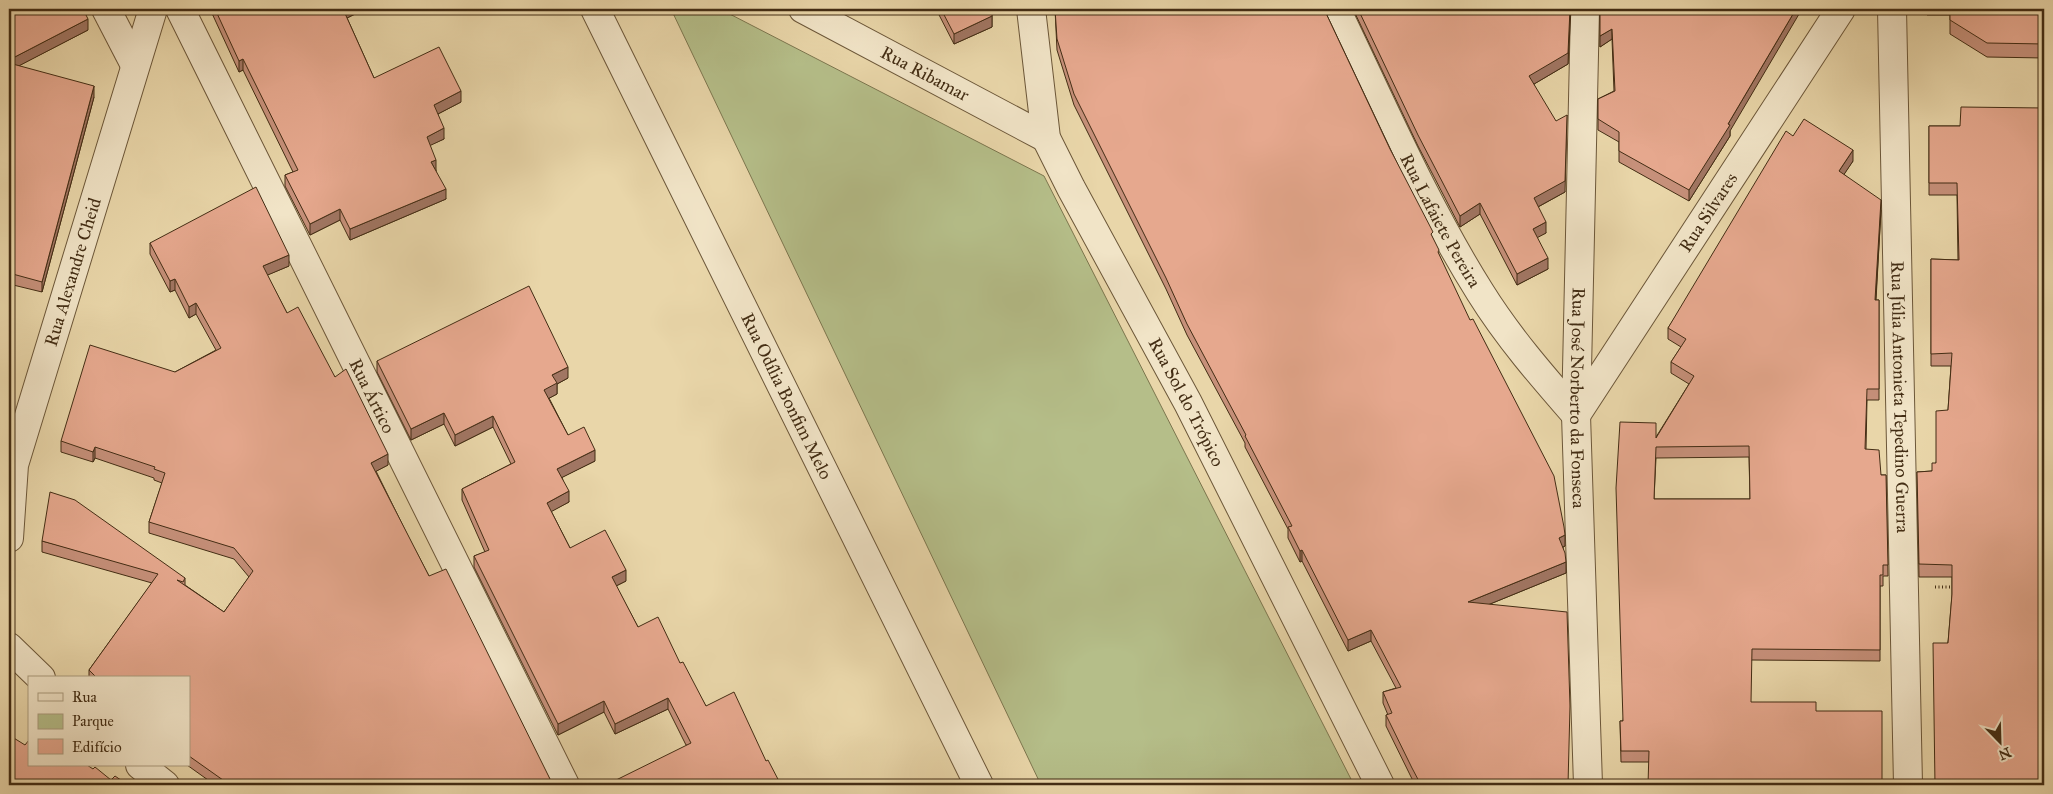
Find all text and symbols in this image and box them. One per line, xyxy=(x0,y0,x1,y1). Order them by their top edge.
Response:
street label: Rua Ribamar xyxy=(877,41,973,106)
street label: Rua Lafaiete Pereira xyxy=(1395,150,1486,292)
street label: Rua Silvares xyxy=(1674,168,1742,256)
street label: Rua Alexandre Cheid xyxy=(40,195,106,349)
street label: Rua Júlia Antonieta Tepedino Guerra xyxy=(1886,261,1914,533)
street label: Rua José Norberto da Fonseca xyxy=(1565,287,1590,509)
street label: Rua Odília Bonfim Melo xyxy=(736,309,837,483)
street label: Rua Sol do Trópico xyxy=(1144,334,1229,470)
street label: Rua Ártico xyxy=(344,355,400,437)
legend xyxy=(28,676,190,766)
text: Rua xyxy=(72,688,97,706)
text: Parque xyxy=(72,712,114,731)
north arrow xyxy=(1976,716,2026,766)
text: Edifício xyxy=(72,738,122,756)
text: N xyxy=(1996,743,2014,764)

